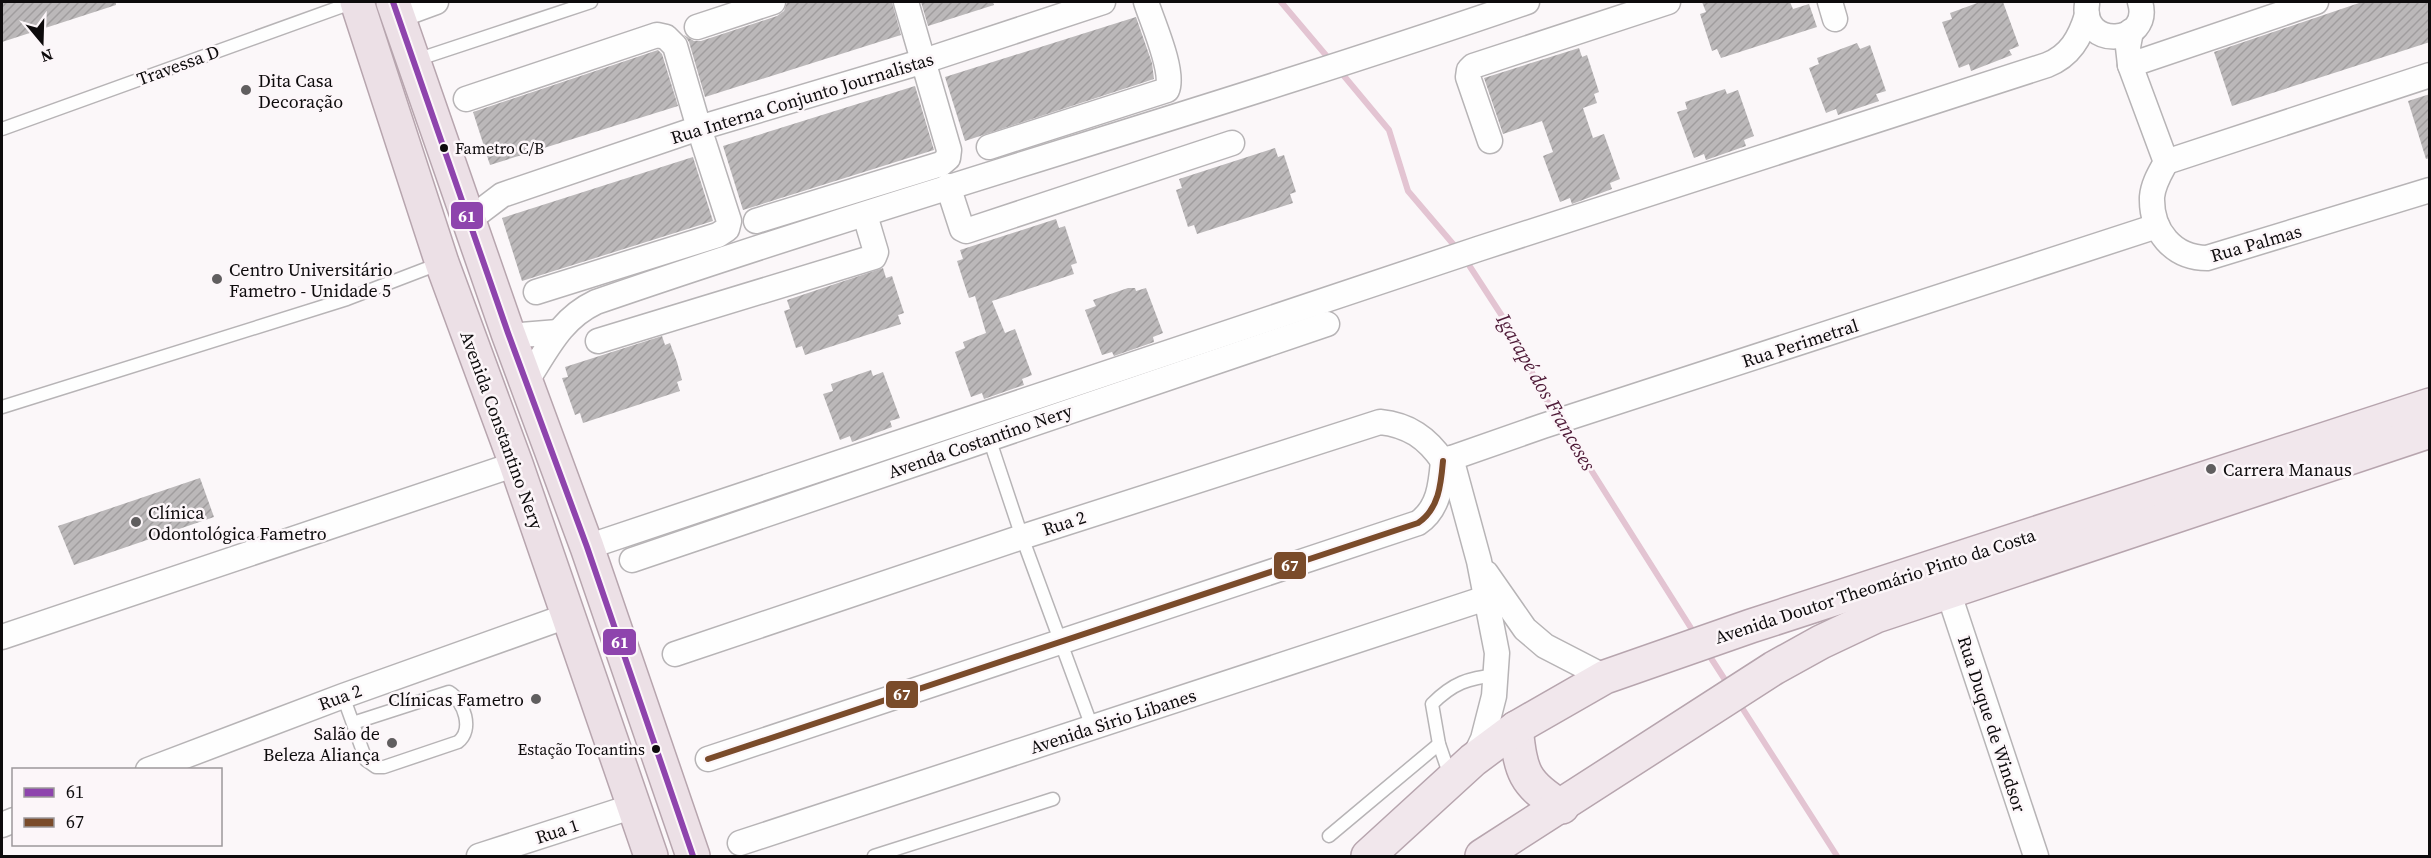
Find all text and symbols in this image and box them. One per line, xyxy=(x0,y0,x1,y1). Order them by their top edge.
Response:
north arrow xyxy=(12,12,72,72)
street label: Travessa D xyxy=(133,39,223,91)
text: N xyxy=(37,44,56,69)
street label: Rua Interna Conjunto Journalistas xyxy=(667,46,937,150)
place label: Dita Casa Decoração xyxy=(258,68,343,114)
marker: Dita Casa Decoração xyxy=(239,83,253,97)
place label: Fametro C/B xyxy=(455,137,544,159)
marker: Fametro C/B xyxy=(438,142,450,154)
line badge: 61 xyxy=(450,201,484,230)
text: 61 xyxy=(458,205,476,227)
street label: Rua Palmas xyxy=(2208,218,2305,268)
place label: Centro Universitário Fametro - Unidade 5 xyxy=(229,257,393,303)
marker: Centro Universitário Fametro - Unidade 5 xyxy=(210,272,224,286)
water label: Igarapé dos Franceses xyxy=(1489,307,1603,476)
street label: Rua Perimetral xyxy=(1739,312,1861,374)
street label: Avenida Constantino Nery xyxy=(454,327,550,533)
street label: Avenda Costantino Nery xyxy=(885,397,1076,484)
place label: Carrera Manaus xyxy=(2223,457,2352,482)
marker: Carrera Manaus xyxy=(2204,462,2218,476)
place label: Clínica Odontológica Fametro xyxy=(148,500,327,546)
street label: Rua 2 xyxy=(1039,504,1089,542)
marker: Clínica Odontológica Fametro xyxy=(129,515,143,529)
street label: Avenida Doutor Theomário Pinto da Costa xyxy=(1711,522,2039,650)
line badge: 67 xyxy=(1273,551,1307,580)
text: 67 xyxy=(1281,554,1299,576)
line badge: 61 xyxy=(602,628,637,656)
text: 61 xyxy=(611,631,629,653)
street label: Rua Duque de Windsor xyxy=(1952,633,2032,816)
street label: Rua 2 xyxy=(315,678,365,716)
line badge: 67 xyxy=(885,680,919,709)
street label: Avenida Sirio Libanes xyxy=(1027,682,1200,760)
text: 67 xyxy=(893,683,911,705)
place label: Clínicas Fametro xyxy=(388,687,524,712)
marker: Clínicas Fametro xyxy=(529,692,543,706)
place label: Salão de Beleza Aliança xyxy=(263,721,381,767)
marker: Salão de Beleza Aliança xyxy=(385,736,399,750)
place label: Estação Tocantins xyxy=(517,738,645,760)
marker: Estação Tocantins xyxy=(650,743,662,755)
legend xyxy=(12,768,222,846)
text: 61 xyxy=(66,779,84,804)
text: 67 xyxy=(66,809,84,834)
street label: Rua 1 xyxy=(532,812,582,850)

